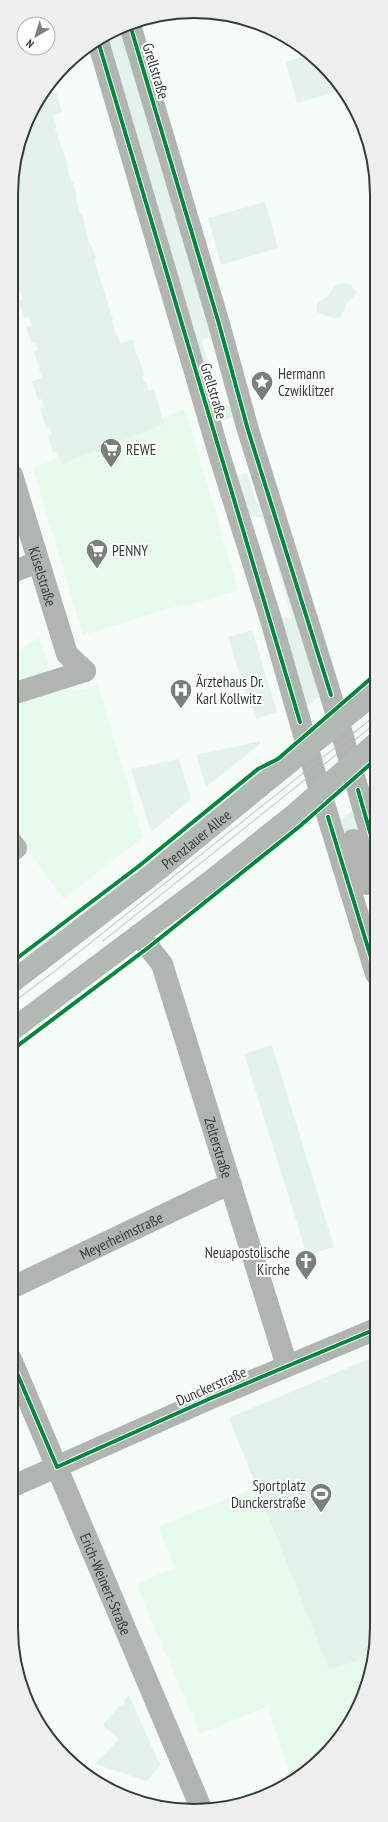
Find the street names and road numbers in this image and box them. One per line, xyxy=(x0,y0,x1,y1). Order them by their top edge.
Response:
street label: Grellstraße xyxy=(139,41,173,101)
street label: Grellstraße xyxy=(197,361,231,421)
street label: Küselstraße xyxy=(25,544,61,609)
street label: Prenzlauer Allee xyxy=(157,805,234,873)
street label: Zelterstraße xyxy=(201,1114,237,1180)
street label: Meyerheimstraße xyxy=(76,1207,166,1263)
street label: Dunckerstraße xyxy=(173,1362,249,1410)
street label: Erich-Weinert-Straße xyxy=(76,1530,136,1637)

